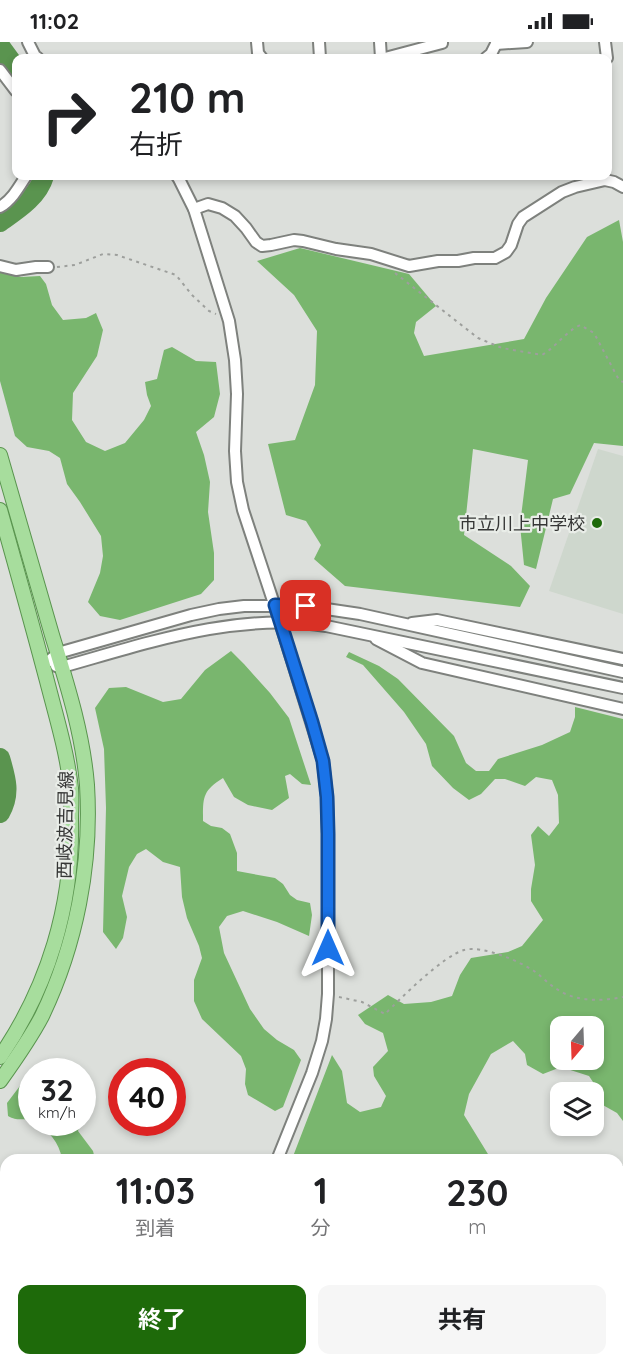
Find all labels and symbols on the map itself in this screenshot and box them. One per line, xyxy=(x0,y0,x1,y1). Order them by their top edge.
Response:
place label: 市立川上中学校 xyxy=(459,512,585,535)
marker: 市立川上中学校 xyxy=(590,516,604,530)
pin xyxy=(280,580,331,631)
street label: 西岐波吉見線 xyxy=(53,771,77,879)
position arrow xyxy=(296,916,360,980)
north arrow xyxy=(550,1016,604,1070)
speed limit sign: 40 xyxy=(108,1058,186,1136)

